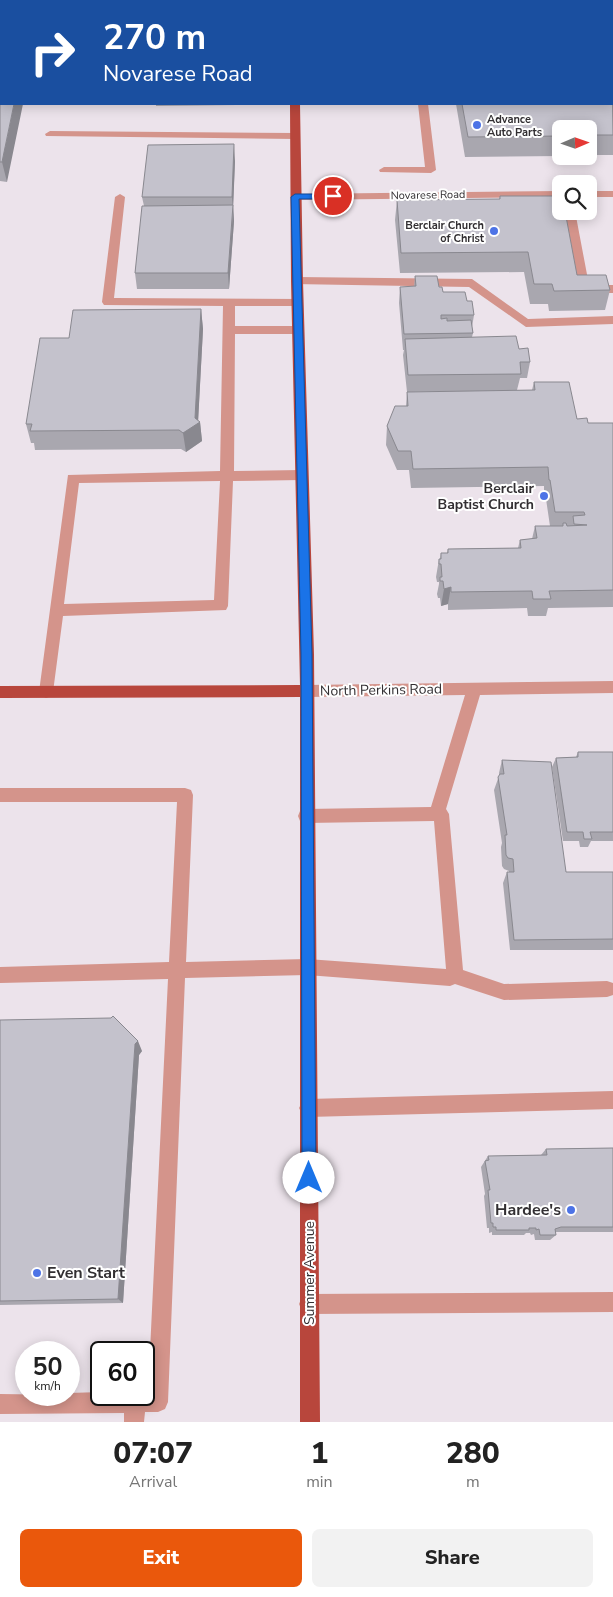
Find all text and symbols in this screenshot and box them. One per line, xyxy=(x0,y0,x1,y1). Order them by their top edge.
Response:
text: 270 m xyxy=(103,14,206,61)
icon: right xyxy=(20,20,85,85)
text: Novarese Road xyxy=(103,59,253,89)
place label: Advance Auto Parts xyxy=(487,112,542,140)
marker: Advance Auto Parts xyxy=(471,119,483,131)
north arrow xyxy=(552,120,598,165)
map controls xyxy=(552,120,597,220)
pin xyxy=(312,175,354,217)
button: search xyxy=(552,175,597,220)
icon: arrive xyxy=(319,182,347,210)
street label: Novarese Road xyxy=(390,187,466,203)
place label: Berclair Church of Christ xyxy=(405,218,485,246)
marker: Berclair Church of Christ xyxy=(488,225,500,237)
place label: Berclair Baptist Church xyxy=(438,479,535,514)
marker: Berclair Baptist Church xyxy=(538,490,550,502)
street label: North Perkins Road xyxy=(320,679,442,701)
position arrow xyxy=(282,1151,334,1203)
place label: Hardee's xyxy=(495,1199,561,1221)
marker: Hardee's xyxy=(565,1204,577,1216)
street label: Summer Avenue xyxy=(300,1221,319,1325)
place label: Even Start xyxy=(47,1262,126,1284)
marker: Even Start xyxy=(31,1267,43,1279)
speed limit sign: 60 xyxy=(90,1341,155,1406)
text: 50 xyxy=(32,1350,63,1384)
text: km/h xyxy=(34,1378,61,1394)
text: 07:07 xyxy=(113,1433,193,1474)
text: 1 xyxy=(310,1433,328,1474)
text: 280 xyxy=(446,1433,500,1474)
text: Arrival xyxy=(129,1471,177,1493)
text: min xyxy=(306,1471,333,1493)
text: m xyxy=(466,1471,480,1493)
button: Exit xyxy=(20,1529,302,1587)
button: Share xyxy=(312,1529,593,1587)

